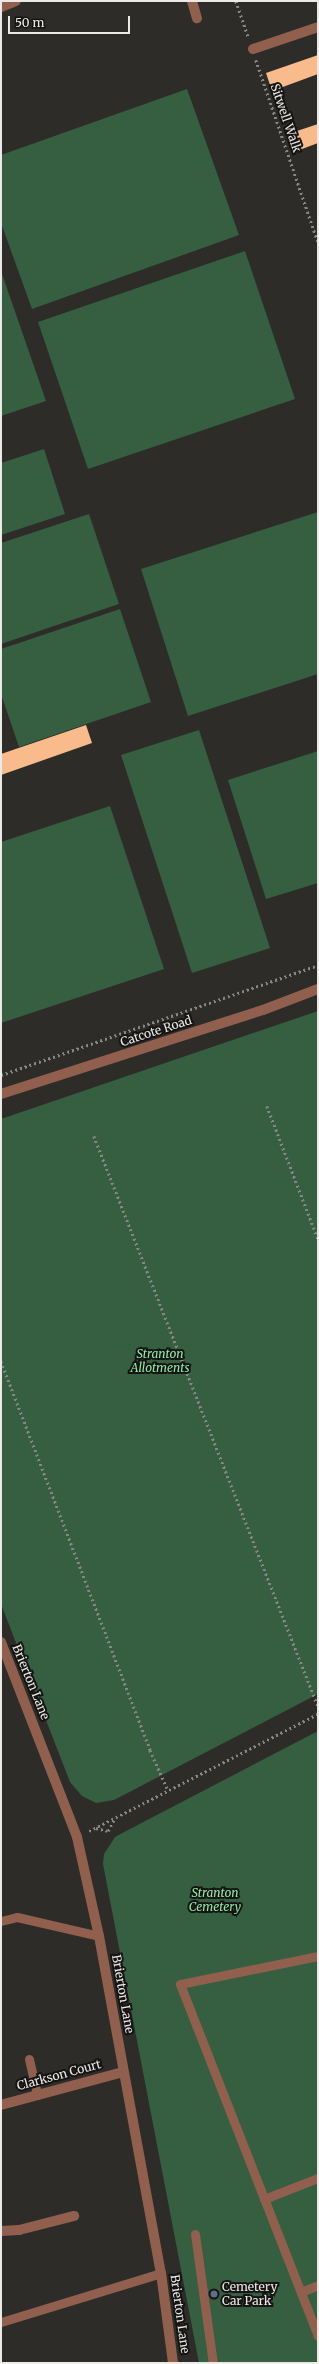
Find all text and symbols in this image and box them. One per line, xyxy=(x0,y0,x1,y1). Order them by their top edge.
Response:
scale bar xyxy=(10,8,132,34)
text: 50 m xyxy=(15,15,44,30)
street label: Sitwell Walk xyxy=(268,82,304,154)
street label: Catcote Road xyxy=(118,1013,194,1049)
park label: Stranton Allotments xyxy=(130,1347,190,1375)
street label: Brierton Lane xyxy=(9,1642,53,1722)
park label: Stranton Cemetery xyxy=(189,1886,241,1914)
street label: Brierton Lane xyxy=(109,1954,137,2034)
street label: Clarkson Court xyxy=(15,2057,103,2093)
street label: Brierton Lane xyxy=(167,2274,193,2354)
place label: Cemetery Car Park xyxy=(222,2280,277,2308)
marker: Cemetery Car Park xyxy=(209,2289,219,2299)

